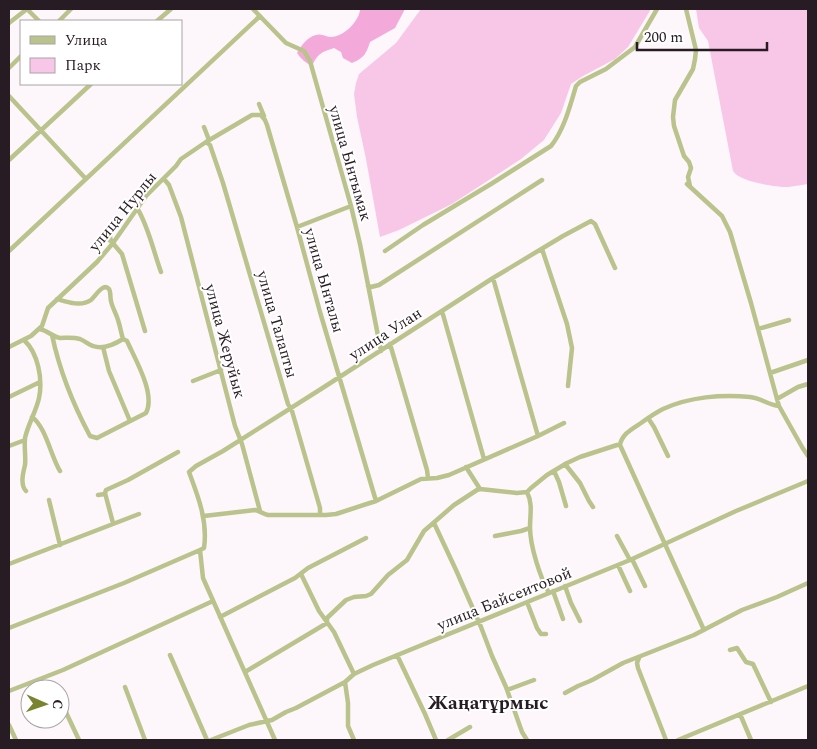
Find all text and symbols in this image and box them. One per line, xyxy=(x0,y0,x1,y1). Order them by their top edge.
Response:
legend xyxy=(20,20,182,85)
scale bar xyxy=(637,20,767,52)
text: 200 m xyxy=(644,26,683,49)
text: Улица xyxy=(65,29,108,52)
text: Парк xyxy=(65,54,101,77)
street label: улица Ынтымак xyxy=(322,102,378,224)
street label: улица Нурлы xyxy=(82,166,163,258)
street label: улица Ынталы xyxy=(297,224,350,336)
street label: улица Талапты xyxy=(250,267,304,381)
street label: улица Жеруйык xyxy=(198,280,252,401)
street label: улица Улан xyxy=(343,301,427,367)
street label: улица Байсеитовой xyxy=(433,561,575,637)
north arrow xyxy=(20,679,70,729)
district label: Жаңатұрмыс xyxy=(428,689,549,718)
text: С xyxy=(47,699,68,710)

